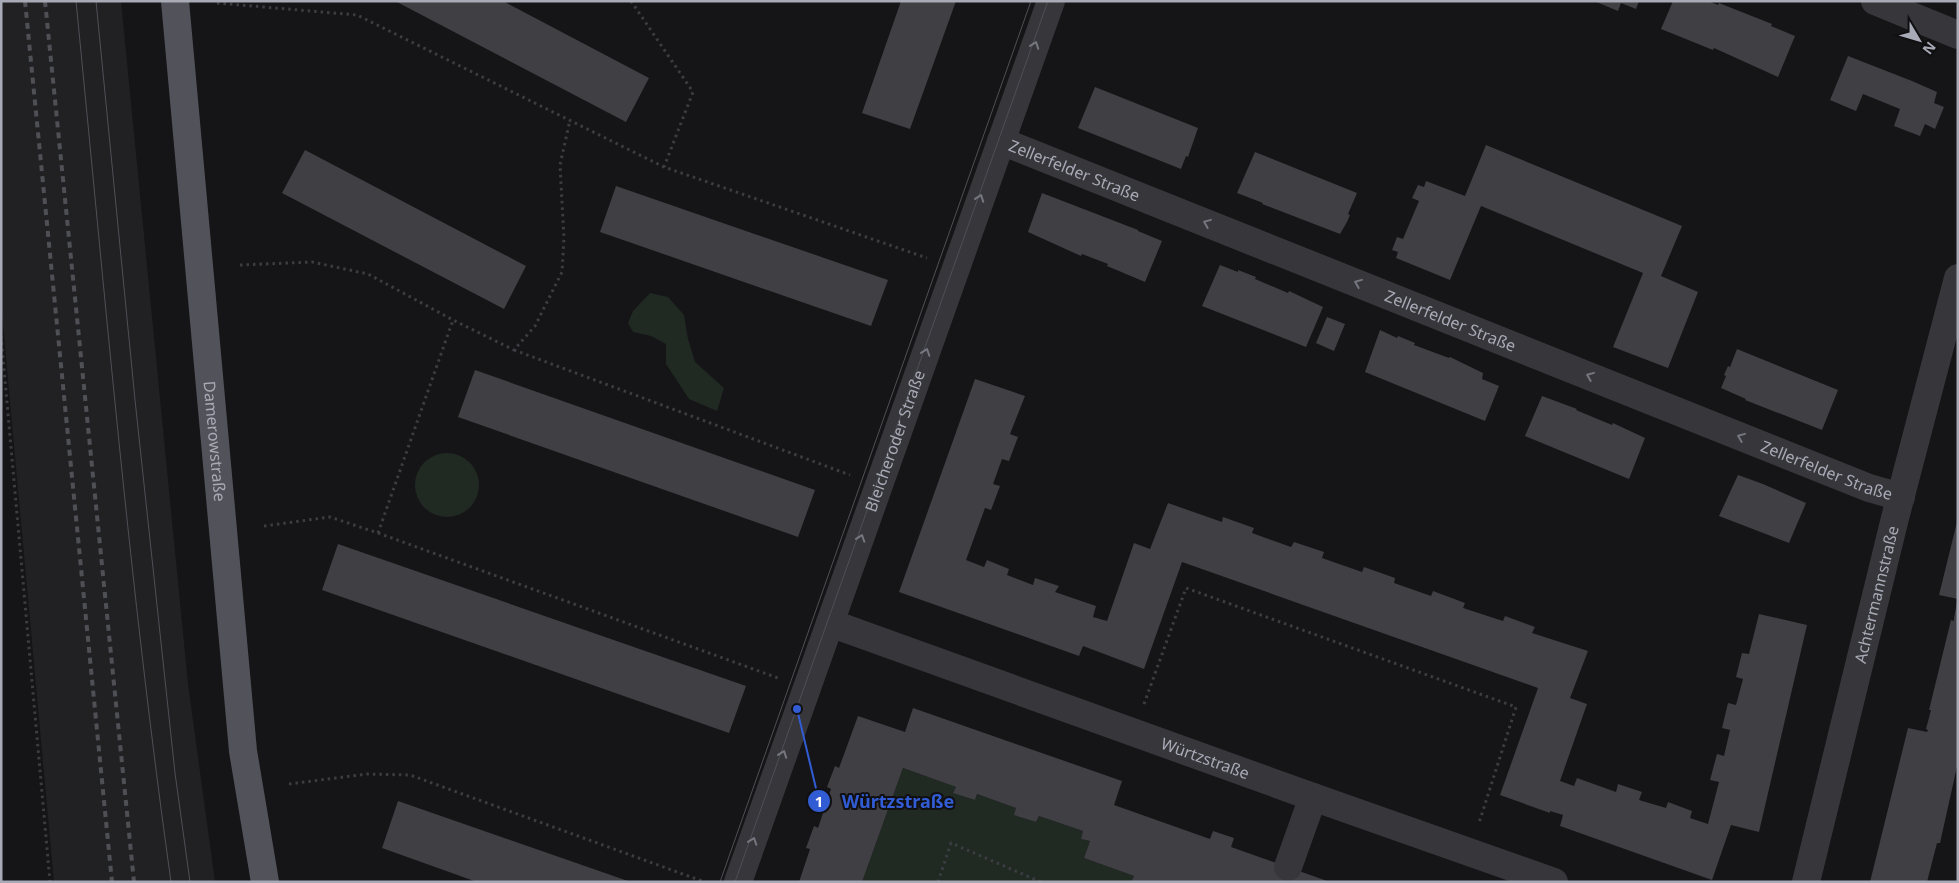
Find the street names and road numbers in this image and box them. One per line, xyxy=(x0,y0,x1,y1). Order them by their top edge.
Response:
street label: Zellerfelder Straße xyxy=(1006,134,1143,206)
street label: Zellerfelder Straße xyxy=(1382,285,1519,357)
street label: Bleicheroder Straße xyxy=(859,367,930,515)
street label: Damerowstraße xyxy=(199,380,231,502)
street label: Zellerfelder Straße xyxy=(1758,435,1895,505)
street label: Achtermannstraße xyxy=(1849,523,1904,665)
street label: Würtzstraße xyxy=(1158,732,1253,784)

